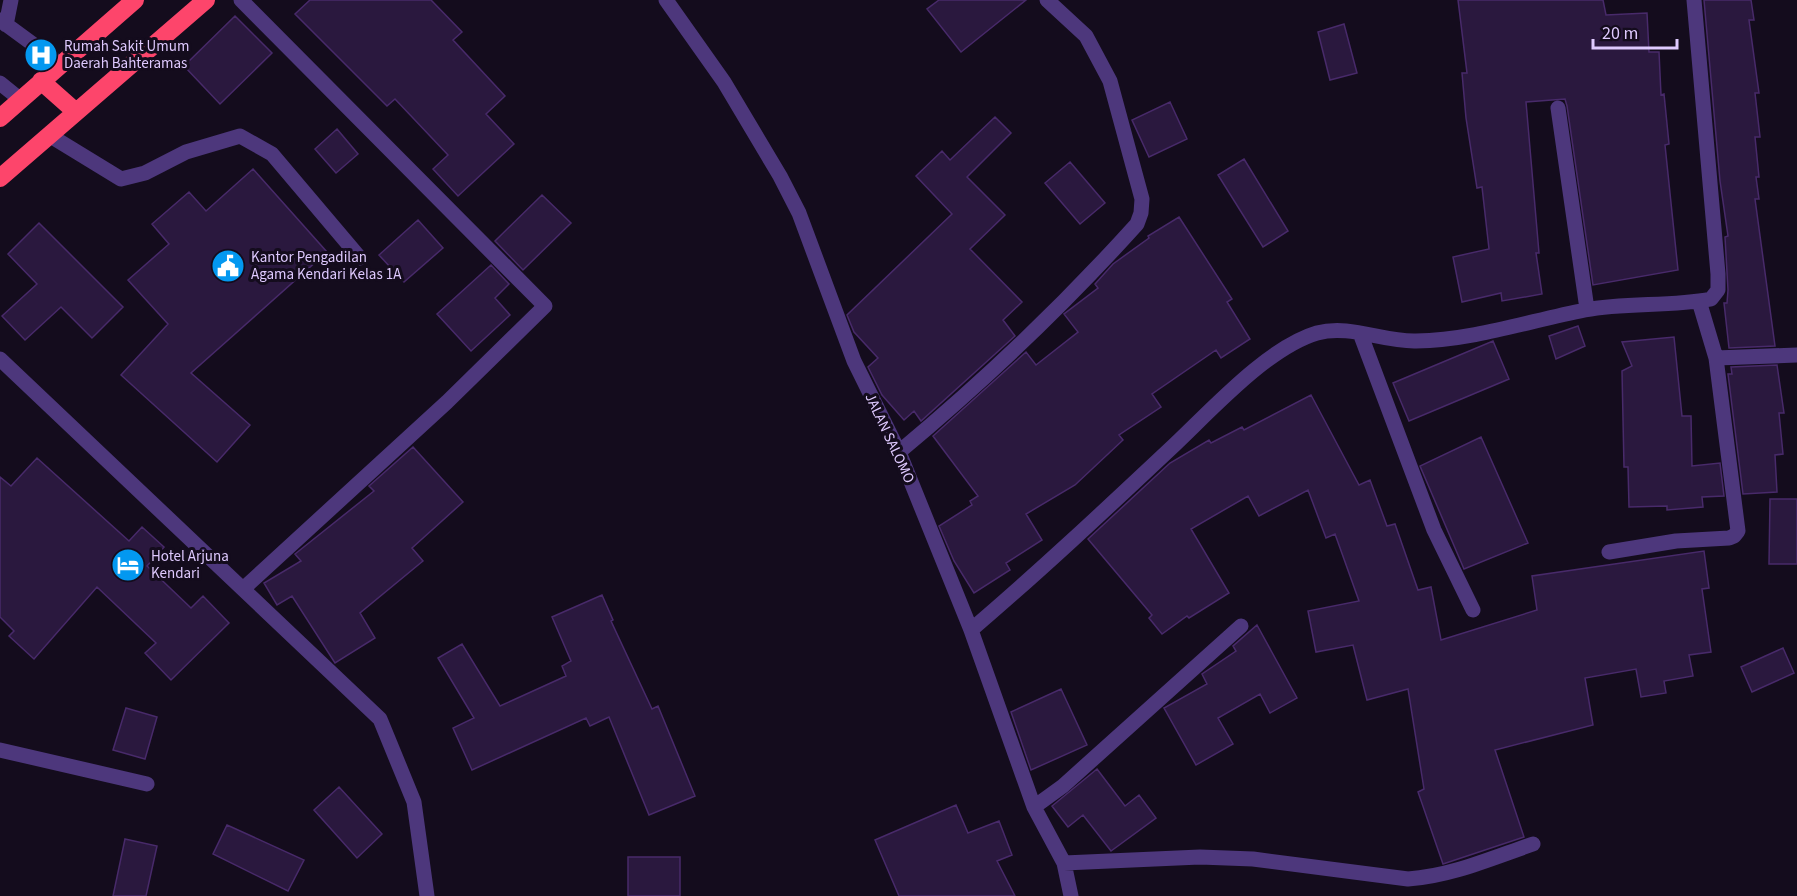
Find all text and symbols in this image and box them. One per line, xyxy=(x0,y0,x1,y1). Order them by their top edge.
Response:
scale bar xyxy=(1593,12,1677,50)
text: 20 m xyxy=(1602,21,1638,46)
place label: Rumah Sakit Umum Daerah Bahteramas xyxy=(64,36,189,74)
hospital icon: Rumah Sakit Umum Daerah Bahteramas xyxy=(23,37,59,73)
place label: Kantor Pengadilan Agama Kendari Kelas 1A xyxy=(251,247,402,285)
public building icon: Kantor Pengadilan Agama Kendari Kelas 1A xyxy=(210,248,246,284)
street label: JALAN SALOMO xyxy=(859,390,920,487)
place label: Hotel Arjuna Kendari xyxy=(151,546,229,584)
hotel icon: Hotel Arjuna Kendari xyxy=(110,547,146,583)

